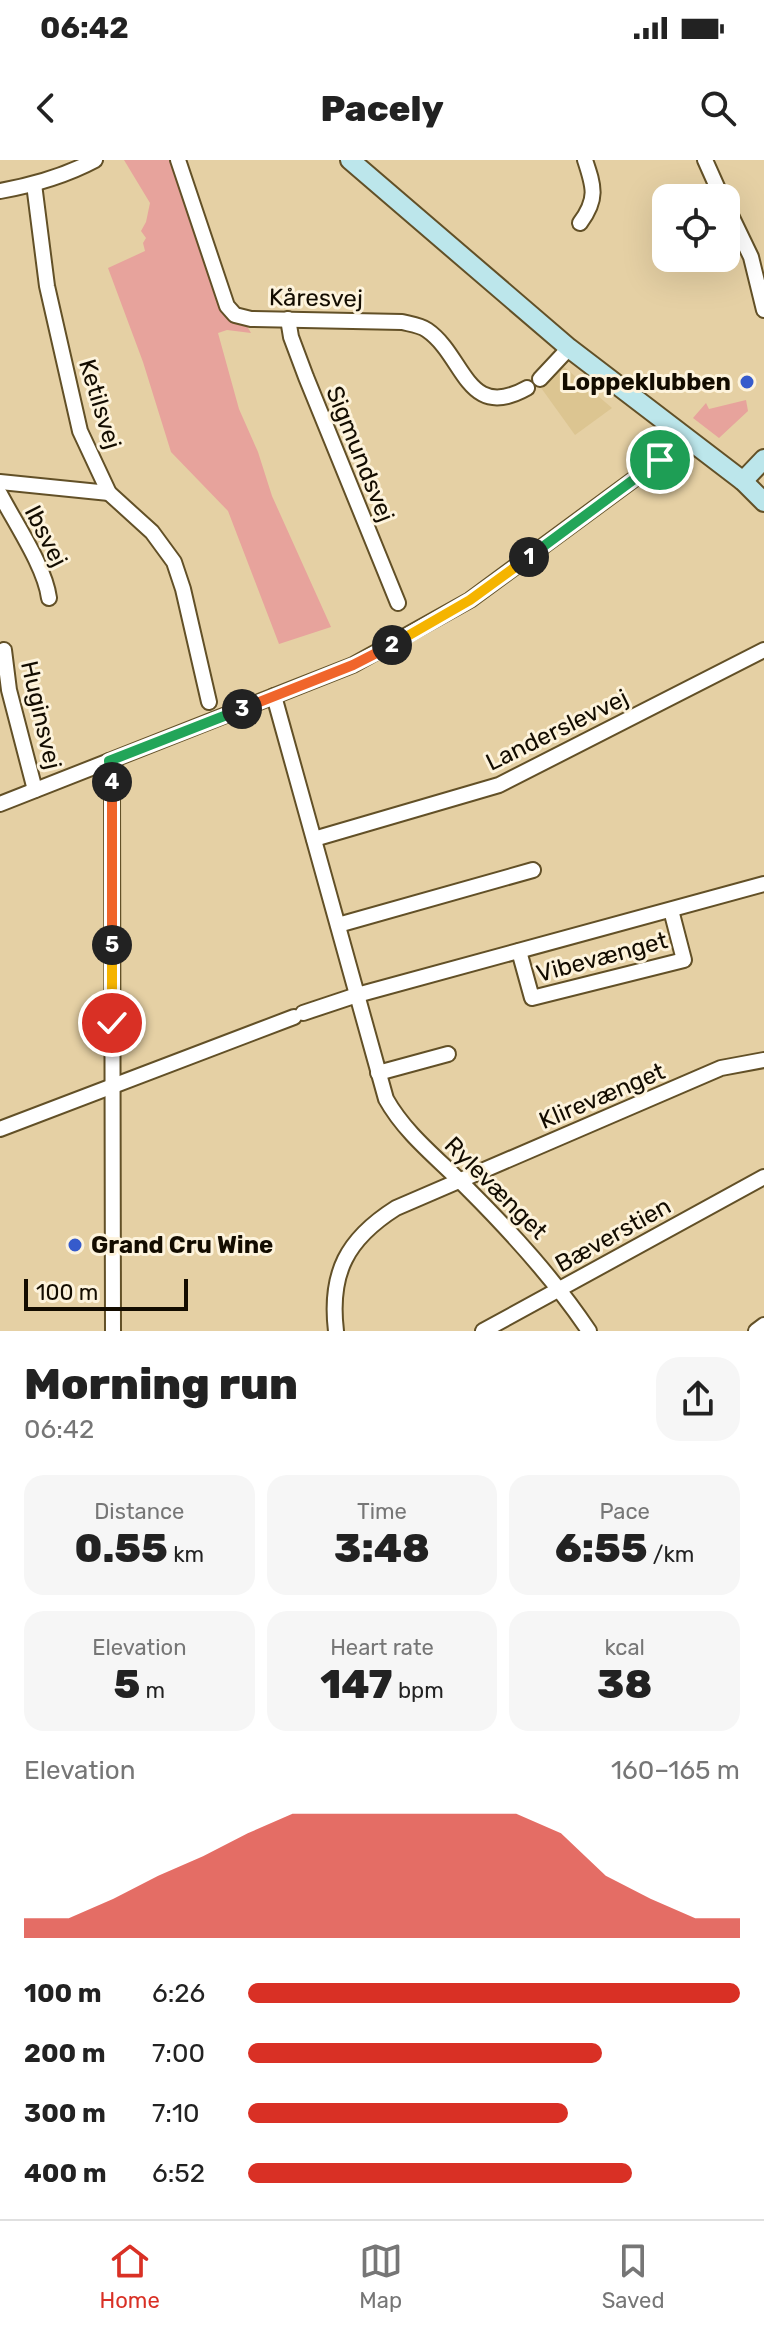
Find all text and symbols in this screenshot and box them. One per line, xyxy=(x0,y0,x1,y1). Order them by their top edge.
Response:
text: 06:42 xyxy=(40,10,129,46)
icon: back xyxy=(24,86,68,130)
icon: search xyxy=(696,86,740,130)
text: Pacely xyxy=(320,87,444,130)
map controls xyxy=(652,184,740,272)
button: locate xyxy=(652,184,740,272)
street label: Kåresvej xyxy=(269,283,363,313)
street label: Ketilsvej xyxy=(73,356,127,452)
place label: Loppeklubben xyxy=(561,368,731,396)
marker: Loppeklubben xyxy=(738,373,756,391)
street label: Sigmundsvej xyxy=(320,382,400,526)
pin xyxy=(626,426,694,494)
icon: arrive xyxy=(638,438,682,482)
street label: Ibsvej xyxy=(19,501,73,571)
pin: 1 xyxy=(509,537,549,577)
text: 1 xyxy=(524,543,534,570)
pin: 2 xyxy=(372,625,412,665)
text: 2 xyxy=(385,631,399,658)
street label: Huginsvej xyxy=(15,658,67,772)
street label: Landerslevvej xyxy=(481,683,633,777)
pin: 3 xyxy=(222,689,262,729)
text: 3 xyxy=(235,695,249,722)
pin: 4 xyxy=(92,762,132,802)
text: 4 xyxy=(104,768,120,795)
pin: 5 xyxy=(92,925,132,965)
street label: Vibevænget xyxy=(533,926,671,988)
text: 5 xyxy=(105,931,119,958)
pin xyxy=(78,989,146,1057)
icon: check xyxy=(90,1001,134,1045)
street label: Klirevænget xyxy=(535,1057,669,1135)
street label: Rylevænget xyxy=(439,1131,553,1245)
street label: Bæverstien xyxy=(550,1192,676,1278)
place label: Grand Cru Wine xyxy=(91,1231,273,1259)
marker: Grand Cru Wine xyxy=(66,1236,84,1254)
scale bar xyxy=(24,1275,188,1311)
text: 100 m xyxy=(36,1279,98,1306)
button: share xyxy=(656,1357,740,1441)
text: Morning run xyxy=(24,1358,298,1410)
text: 06:42 xyxy=(24,1414,94,1445)
text: Distance xyxy=(94,1498,184,1525)
text: Time xyxy=(357,1498,407,1525)
text: Pace xyxy=(599,1498,650,1525)
text: 0.55 xyxy=(75,1525,168,1572)
text: 3:48 xyxy=(334,1525,430,1572)
text: 6:55 xyxy=(555,1525,647,1572)
text: km xyxy=(168,1541,204,1568)
text: /km xyxy=(647,1541,694,1568)
text: Elevation xyxy=(92,1634,186,1661)
text: Heart rate xyxy=(330,1634,434,1661)
text: kcal xyxy=(604,1634,645,1661)
text: 5 xyxy=(113,1661,140,1708)
text: 147 xyxy=(320,1661,393,1708)
text: 38 xyxy=(597,1661,652,1708)
text: m xyxy=(140,1677,165,1704)
text: bpm xyxy=(393,1677,444,1704)
text: Elevation xyxy=(24,1755,135,1786)
text: 160–165 m xyxy=(611,1755,740,1786)
text: 100 m xyxy=(24,1978,102,2009)
text: 6:26 xyxy=(152,1978,205,2009)
text: 200 m xyxy=(24,2038,106,2069)
text: 7:00 xyxy=(152,2038,205,2069)
text: 300 m xyxy=(24,2098,106,2129)
text: 7:10 xyxy=(152,2098,200,2129)
text: 400 m xyxy=(24,2158,106,2189)
text: 6:52 xyxy=(152,2158,205,2189)
tab: Home xyxy=(99,2239,160,2314)
tab: Map xyxy=(359,2239,403,2314)
tab: Saved xyxy=(602,2239,664,2314)

